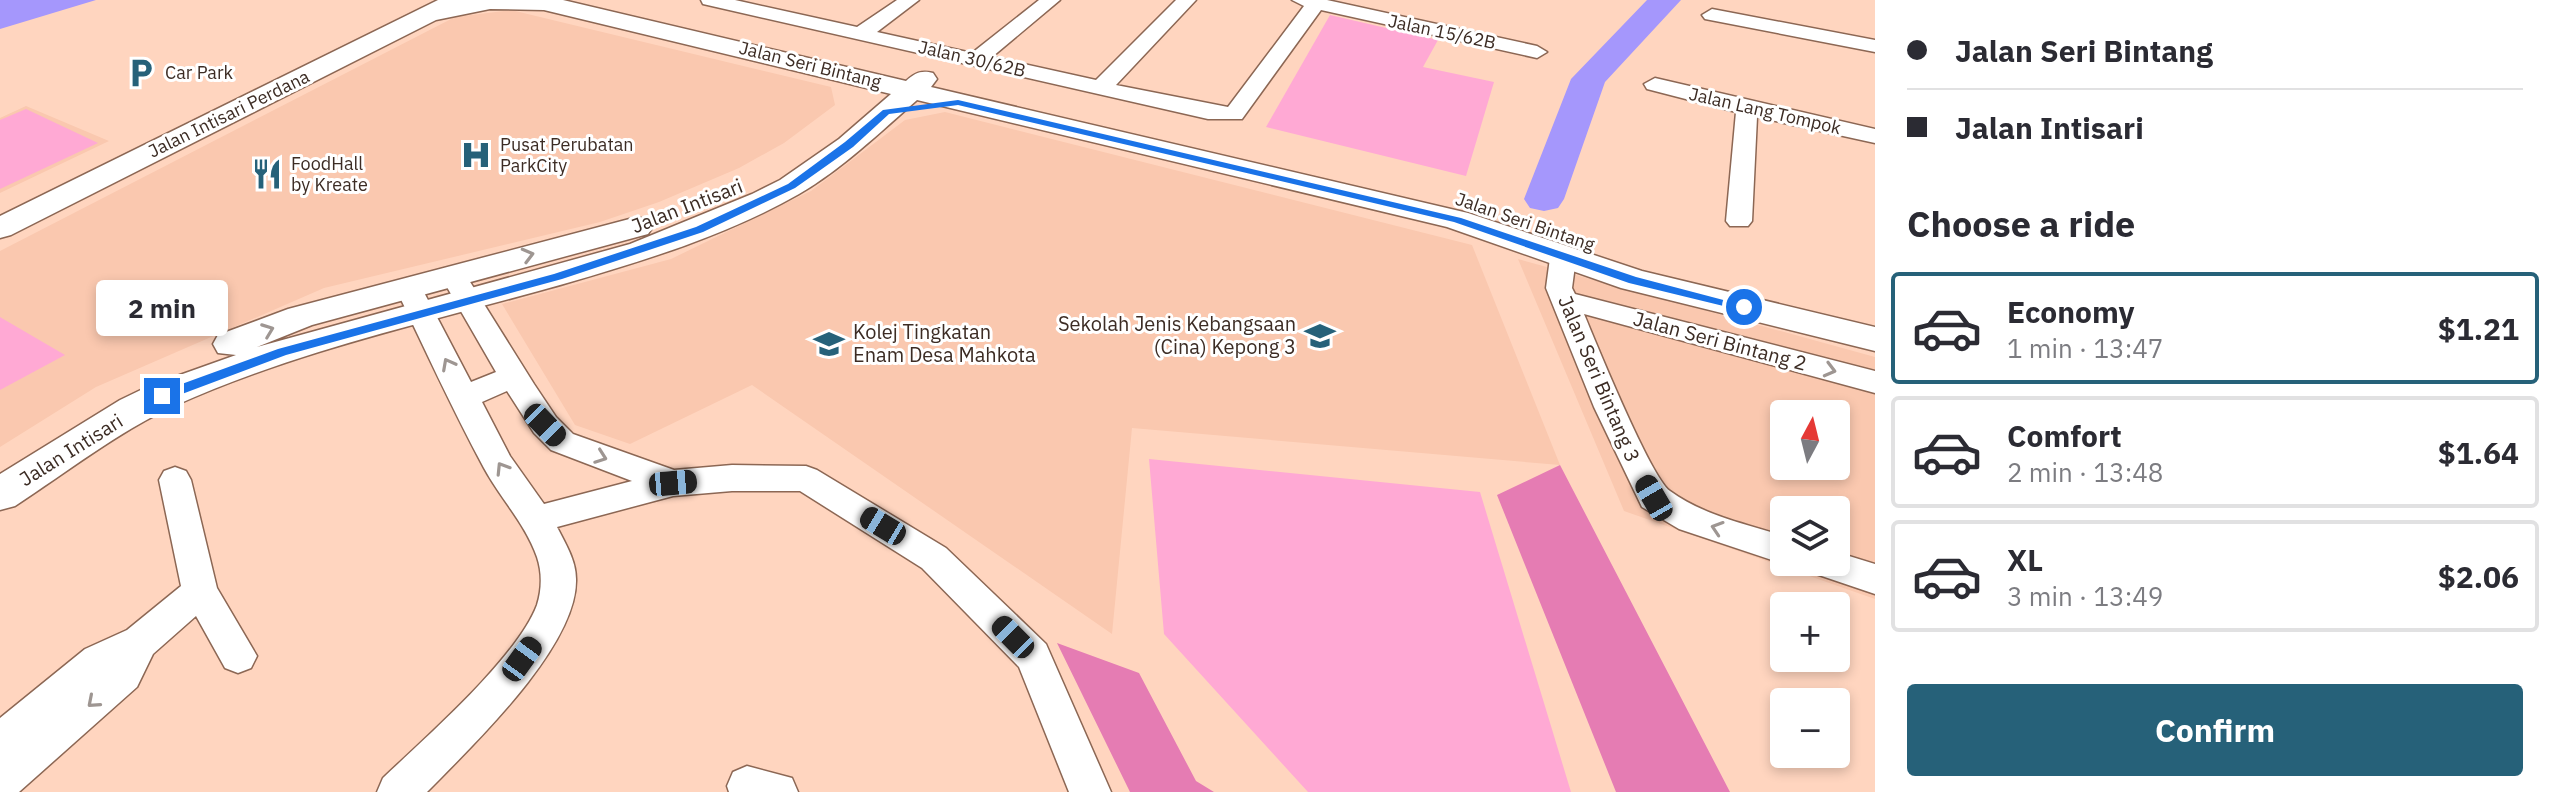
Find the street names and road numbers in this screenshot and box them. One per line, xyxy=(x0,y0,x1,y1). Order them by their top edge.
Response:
street label: Jalan 15/62B xyxy=(1386,9,1498,54)
street label: Jalan 30/62B xyxy=(916,35,1028,82)
street label: Jalan Seri Bintang xyxy=(737,36,884,93)
street label: Jalan Intisari Perdana xyxy=(144,64,314,163)
street label: Jalan Lang Tompok xyxy=(1687,82,1844,139)
street label: Jalan Intisari xyxy=(627,172,746,239)
street label: Jalan Seri Bintang xyxy=(1453,187,1598,256)
street label: Jalan Seri Bintang 3 xyxy=(1552,291,1647,466)
street label: Jalan Seri Bintang 2 xyxy=(1630,304,1810,377)
street label: Jalan Intisari xyxy=(14,407,128,492)

